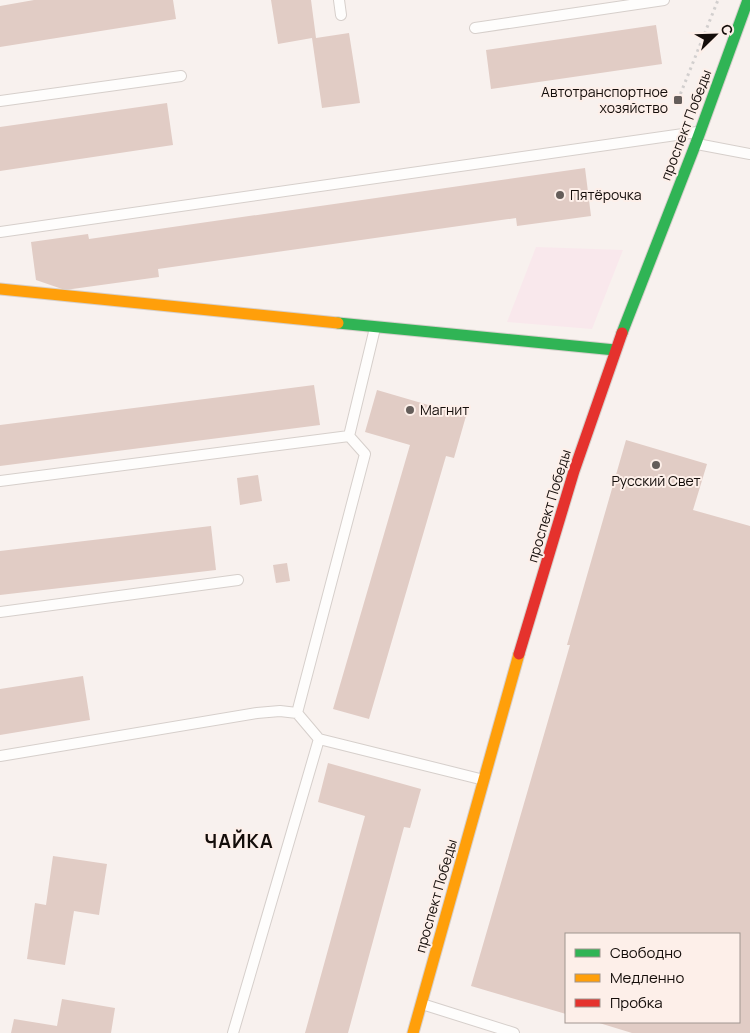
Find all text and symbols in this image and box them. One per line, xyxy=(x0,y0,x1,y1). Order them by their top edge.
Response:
north arrow xyxy=(690,10,740,60)
text: С xyxy=(717,21,738,38)
street label: проспект Победы xyxy=(656,67,715,183)
place label: Автотранспортное хозяйство xyxy=(541,82,668,117)
marker: Автотранспортное хозяйство xyxy=(672,94,684,106)
place label: Пятёрочка xyxy=(570,185,642,204)
marker: Пятёрочка xyxy=(554,189,566,201)
place label: Магнит xyxy=(420,400,469,419)
marker: Магнит xyxy=(404,404,416,416)
street label: проспект Победы xyxy=(522,447,575,565)
marker: Русский Свет xyxy=(650,459,662,471)
place label: Русский Свет xyxy=(611,471,701,490)
district label: ЧАЙКА xyxy=(204,828,274,854)
street label: проспект Победы xyxy=(410,837,461,955)
legend xyxy=(565,933,740,1023)
text: Свободно xyxy=(610,942,682,963)
text: Медленно xyxy=(610,967,684,988)
text: Пробка xyxy=(610,992,663,1013)

